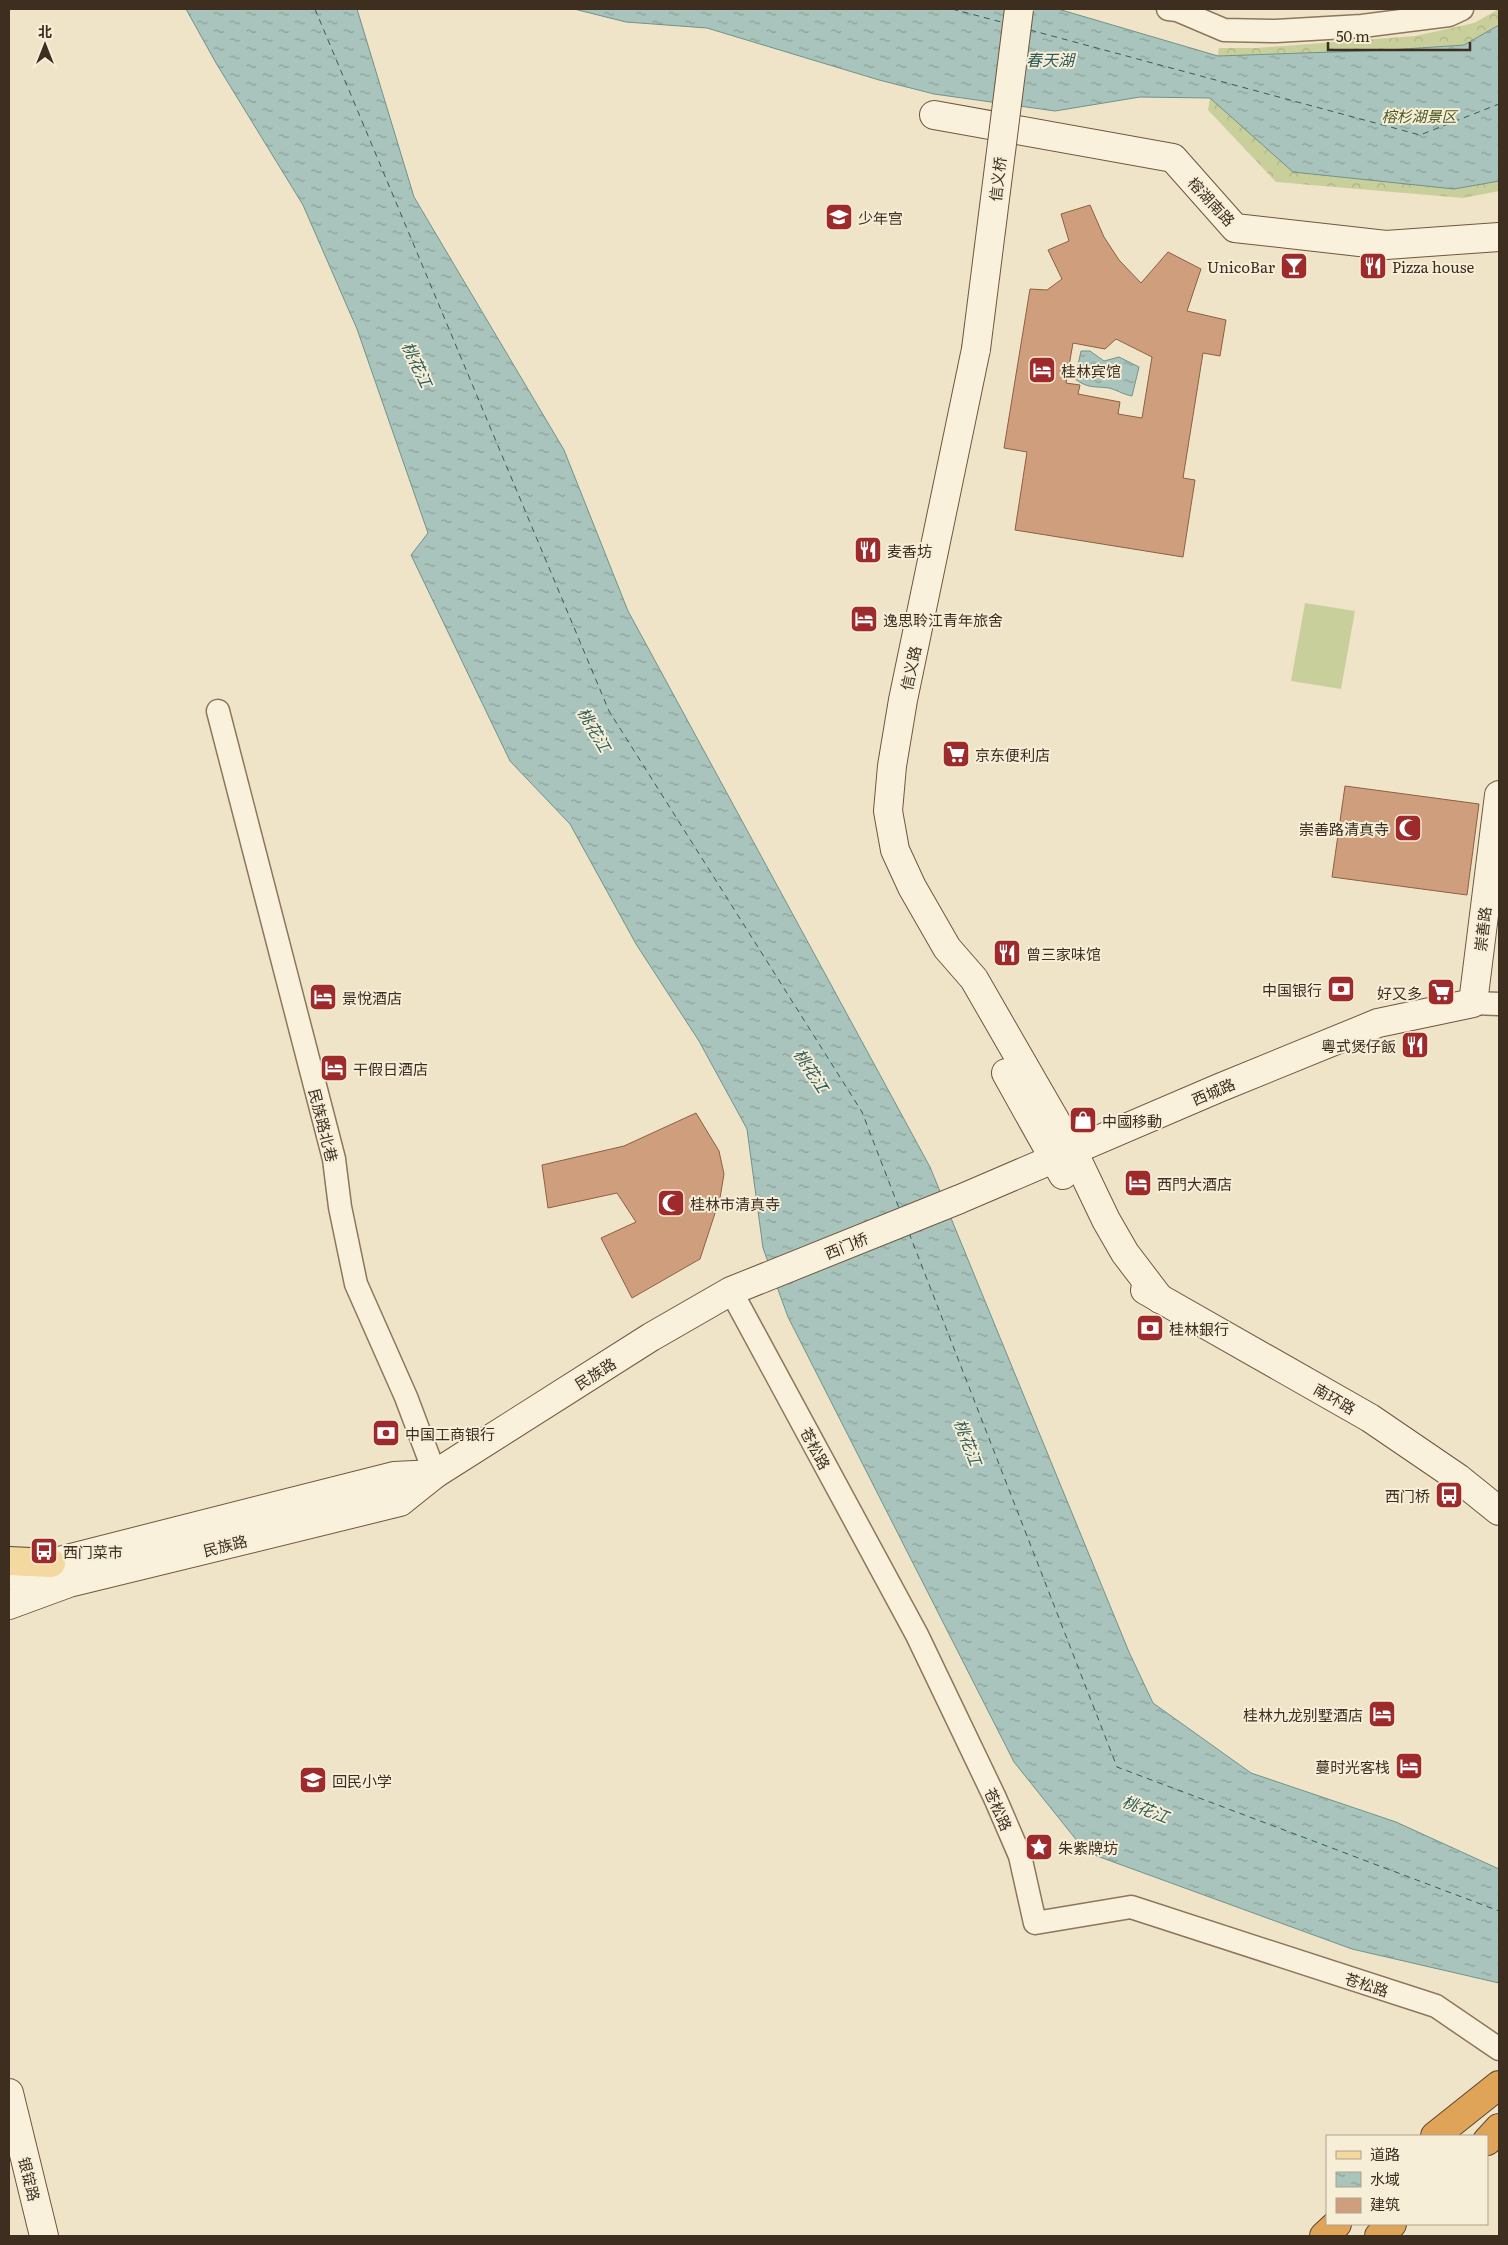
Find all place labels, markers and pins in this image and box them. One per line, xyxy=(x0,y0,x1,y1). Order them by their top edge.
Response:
school or university icon: 少年宫 xyxy=(824,202,854,232)
place label: 少年宫 xyxy=(858,206,903,229)
bar icon: UnicoBar xyxy=(1279,251,1309,281)
restaurant icon: Pizza house xyxy=(1358,251,1388,281)
place label: UnicoBar xyxy=(1207,255,1275,278)
place label: Pizza house xyxy=(1392,255,1475,278)
hotel icon: 桂林宾馆 xyxy=(1027,355,1057,385)
place label: 桂林宾馆 xyxy=(1061,359,1121,382)
restaurant icon: 麦香坊 xyxy=(853,535,883,565)
place label: 麦香坊 xyxy=(887,539,932,562)
hotel icon: 逸思聆江青年旅舍 xyxy=(849,604,879,634)
place label: 逸思聆江青年旅舍 xyxy=(883,608,1003,631)
supermarket icon: 京东便利店 xyxy=(941,739,971,769)
place label: 京东便利店 xyxy=(975,743,1050,766)
mosque icon: 崇善路清真寺 xyxy=(1393,813,1423,843)
place label: 崇善路清真寺 xyxy=(1299,817,1389,840)
restaurant icon: 曾三家味馆 xyxy=(992,938,1022,968)
place label: 曾三家味馆 xyxy=(1026,942,1101,965)
bank icon: 中国银行 xyxy=(1326,974,1356,1004)
supermarket icon: 好又多 xyxy=(1426,977,1456,1007)
place label: 中国银行 xyxy=(1262,978,1322,1001)
place label: 好又多 xyxy=(1377,981,1422,1004)
hotel icon: 景悅酒店 xyxy=(308,982,338,1012)
place label: 景悅酒店 xyxy=(342,986,402,1009)
restaurant icon: 粵式煲仔飯 xyxy=(1400,1030,1430,1060)
place label: 粵式煲仔飯 xyxy=(1321,1034,1396,1057)
hotel icon: 干假日酒店 xyxy=(319,1053,349,1083)
place label: 干假日酒店 xyxy=(353,1057,428,1080)
shop icon: 中國移動 xyxy=(1068,1105,1098,1135)
place label: 中國移動 xyxy=(1102,1109,1162,1132)
hotel icon: 西門大酒店 xyxy=(1123,1168,1153,1198)
place label: 西門大酒店 xyxy=(1157,1172,1232,1195)
mosque icon: 桂林市清真寺 xyxy=(656,1188,686,1218)
place label: 桂林市清真寺 xyxy=(690,1192,780,1215)
bank icon: 桂林銀行 xyxy=(1135,1313,1165,1343)
place label: 桂林銀行 xyxy=(1169,1317,1229,1340)
bank icon: 中国工商银行 xyxy=(371,1418,401,1448)
place label: 中国工商银行 xyxy=(405,1422,495,1445)
bus stop icon: 西门桥 xyxy=(1434,1480,1464,1510)
place label: 西门桥 xyxy=(1385,1484,1430,1507)
bus stop icon: 西门菜市 xyxy=(29,1536,59,1566)
place label: 西门菜市 xyxy=(63,1540,123,1563)
hotel icon: 桂林九龙别墅酒店 xyxy=(1367,1699,1397,1729)
place label: 桂林九龙别墅酒店 xyxy=(1243,1703,1363,1726)
hotel icon: 蔓时光客栈 xyxy=(1394,1751,1424,1781)
place label: 蔓时光客栈 xyxy=(1315,1755,1390,1778)
school or university icon: 回民小学 xyxy=(298,1765,328,1795)
place label: 回民小学 xyxy=(332,1769,392,1792)
place icon: 朱紫牌坊 xyxy=(1024,1832,1054,1862)
place label: 朱紫牌坊 xyxy=(1058,1836,1118,1859)

